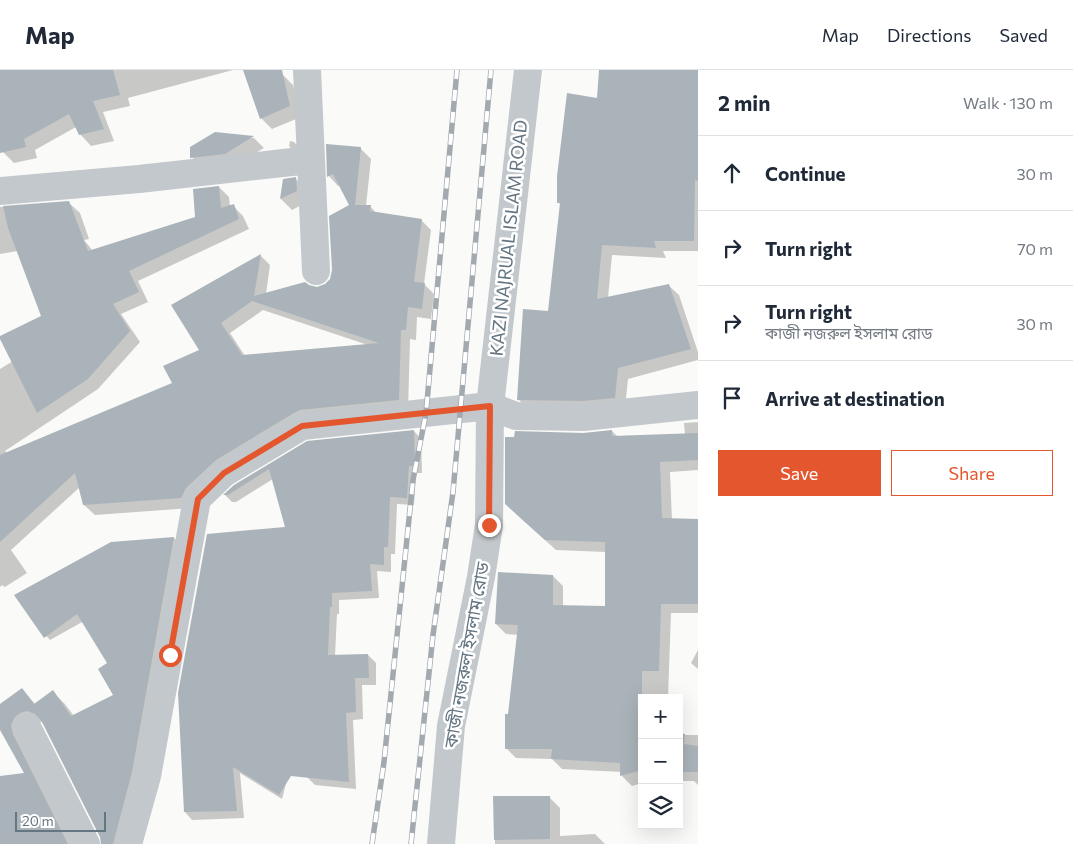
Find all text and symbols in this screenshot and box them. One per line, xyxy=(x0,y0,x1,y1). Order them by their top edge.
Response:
text: Map xyxy=(25,20,75,49)
text: Map xyxy=(822,24,859,46)
text: Directions xyxy=(887,24,971,46)
text: Saved xyxy=(999,24,1048,46)
text: 2 min xyxy=(718,90,770,115)
text: Walk · 130 m xyxy=(963,93,1053,112)
street label: KAZI NAJRUAL ISLAM ROAD xyxy=(485,119,531,357)
icon: ahead xyxy=(718,159,746,187)
text: Continue xyxy=(765,162,845,185)
text: 30 m xyxy=(1016,164,1053,183)
icon: right xyxy=(718,234,746,262)
text: Turn right xyxy=(765,237,852,260)
text: 70 m xyxy=(1017,239,1053,258)
text: Turn right xyxy=(765,300,852,323)
icon: right xyxy=(718,309,746,337)
text: 30 m xyxy=(1016,314,1053,333)
text: কাজী নজরুল ইসলাম রোড xyxy=(765,323,932,342)
icon: arrive xyxy=(718,384,746,412)
text: Arrive at destination xyxy=(765,387,945,410)
button: Save xyxy=(718,450,881,496)
button: Share xyxy=(891,450,1053,496)
route end xyxy=(478,514,501,537)
street label: কাজী নজরুল ইসলাম রোড xyxy=(439,560,493,750)
route start xyxy=(159,644,182,667)
map controls xyxy=(638,694,683,829)
button: + xyxy=(638,694,683,739)
button: − xyxy=(638,739,683,784)
button: layers xyxy=(638,784,683,829)
scale bar xyxy=(15,809,106,832)
text: 20 m xyxy=(22,812,54,829)

